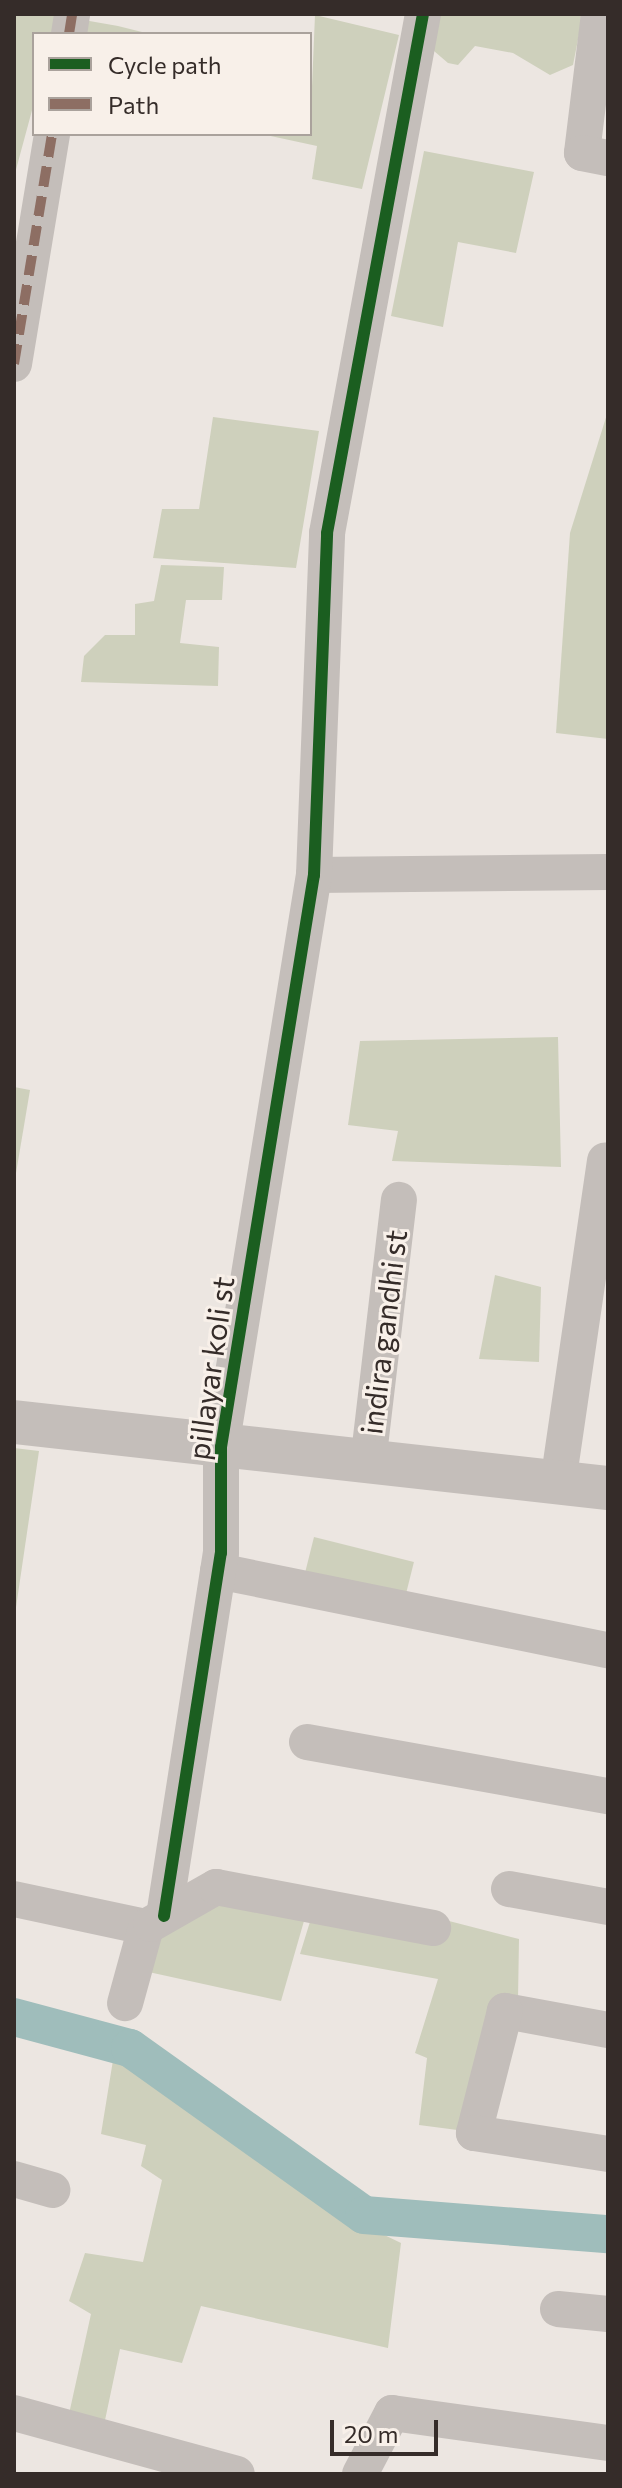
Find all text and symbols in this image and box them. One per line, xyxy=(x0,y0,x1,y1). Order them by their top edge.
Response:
legend xyxy=(32,32,312,136)
text: Cycle path xyxy=(108,50,222,79)
text: Path xyxy=(108,90,159,119)
street label: indira gandhi st xyxy=(353,1228,413,1436)
street label: pillayar koli st xyxy=(179,1274,241,1462)
scale bar xyxy=(334,2404,442,2454)
text: 20 m xyxy=(344,2419,398,2448)

